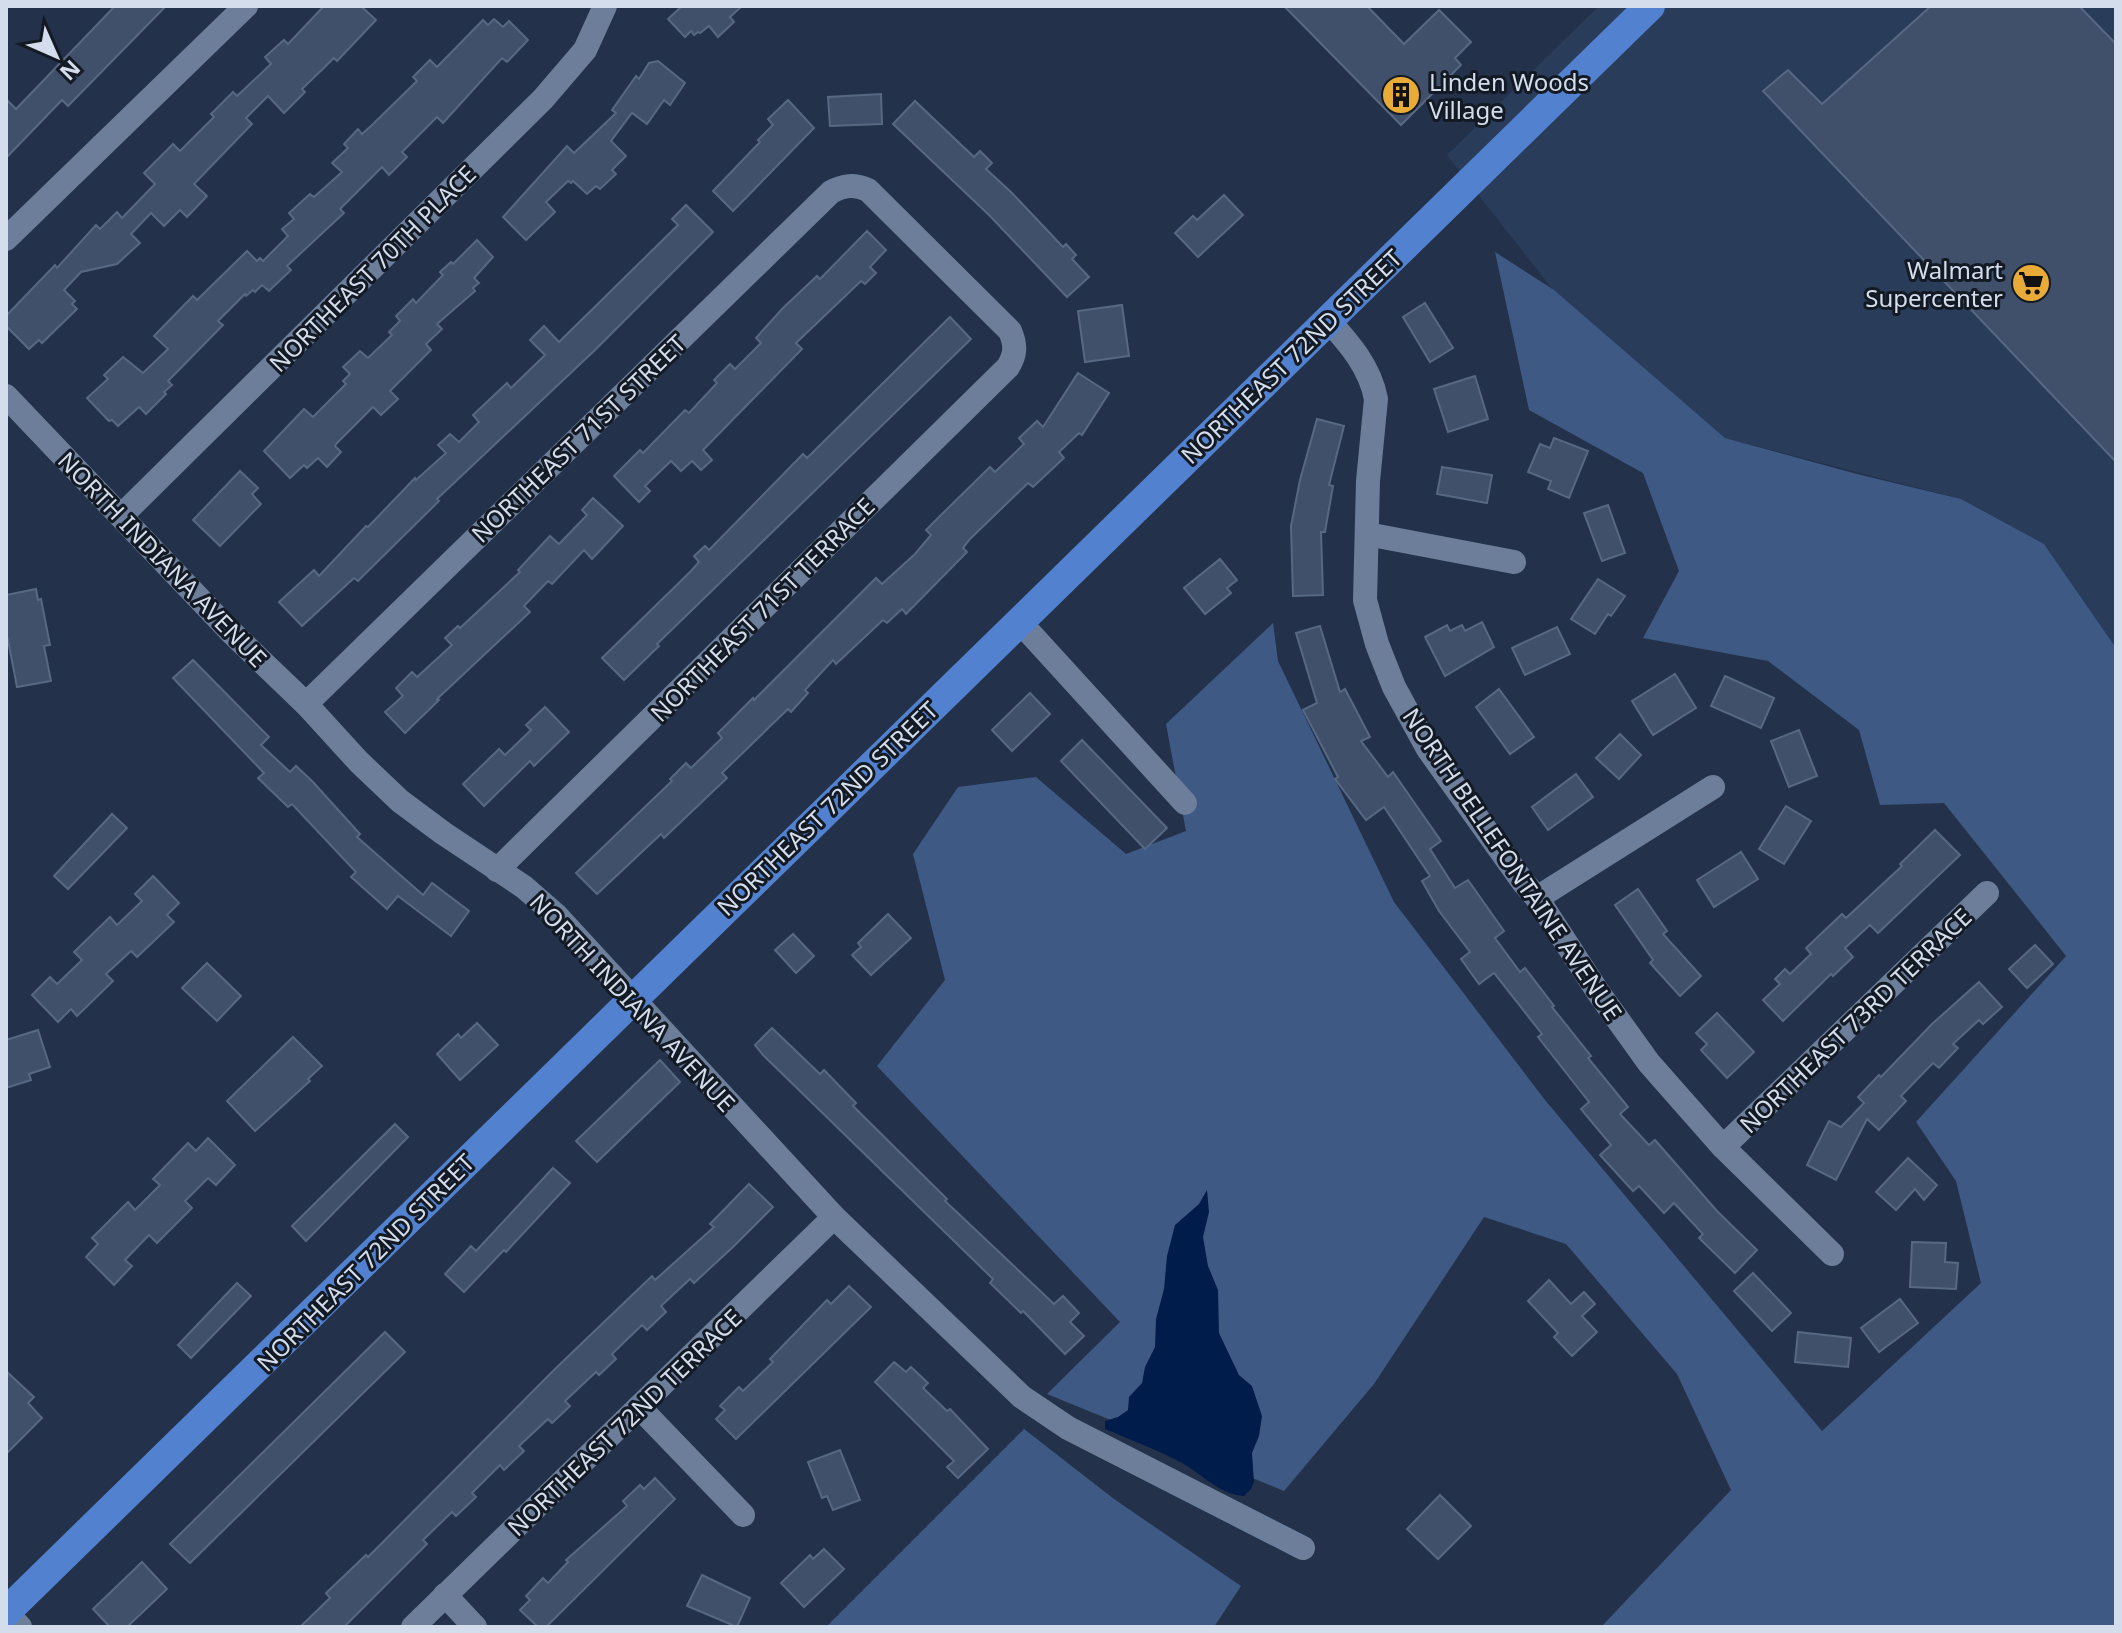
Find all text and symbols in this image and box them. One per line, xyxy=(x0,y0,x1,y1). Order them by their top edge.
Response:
north arrow xyxy=(16,16,96,96)
text: N xyxy=(54,54,88,88)
place label: Linden Woods Village xyxy=(1429,65,1589,126)
building icon: Linden Woods Village xyxy=(1380,74,1422,116)
street label: NORTHEAST 70TH PLACE xyxy=(261,157,483,379)
street label: NORTHEAST 72ND STREET xyxy=(1173,241,1409,470)
place label: Walmart Supercenter xyxy=(1865,253,2003,314)
supermarket icon: Walmart Supercenter xyxy=(2010,262,2052,304)
street label: NORTHEAST 71ST STREET xyxy=(464,326,693,549)
street label: NORTH INDIANA AVENUE xyxy=(51,444,275,674)
street label: NORTHEAST 71ST TERRACE xyxy=(643,490,881,728)
street label: NORTHEAST 72ND STREET xyxy=(709,693,945,922)
street label: NORTH BELLEFONTAINE AVENUE xyxy=(1396,701,1630,1027)
street label: NORTH INDIANA AVENUE xyxy=(523,886,743,1118)
street label: NORTHEAST 73RD TERRACE xyxy=(1732,900,1978,1140)
street label: NORTHEAST 72ND STREET xyxy=(249,1145,482,1378)
street label: NORTHEAST 72ND TERRACE xyxy=(500,1301,748,1543)

